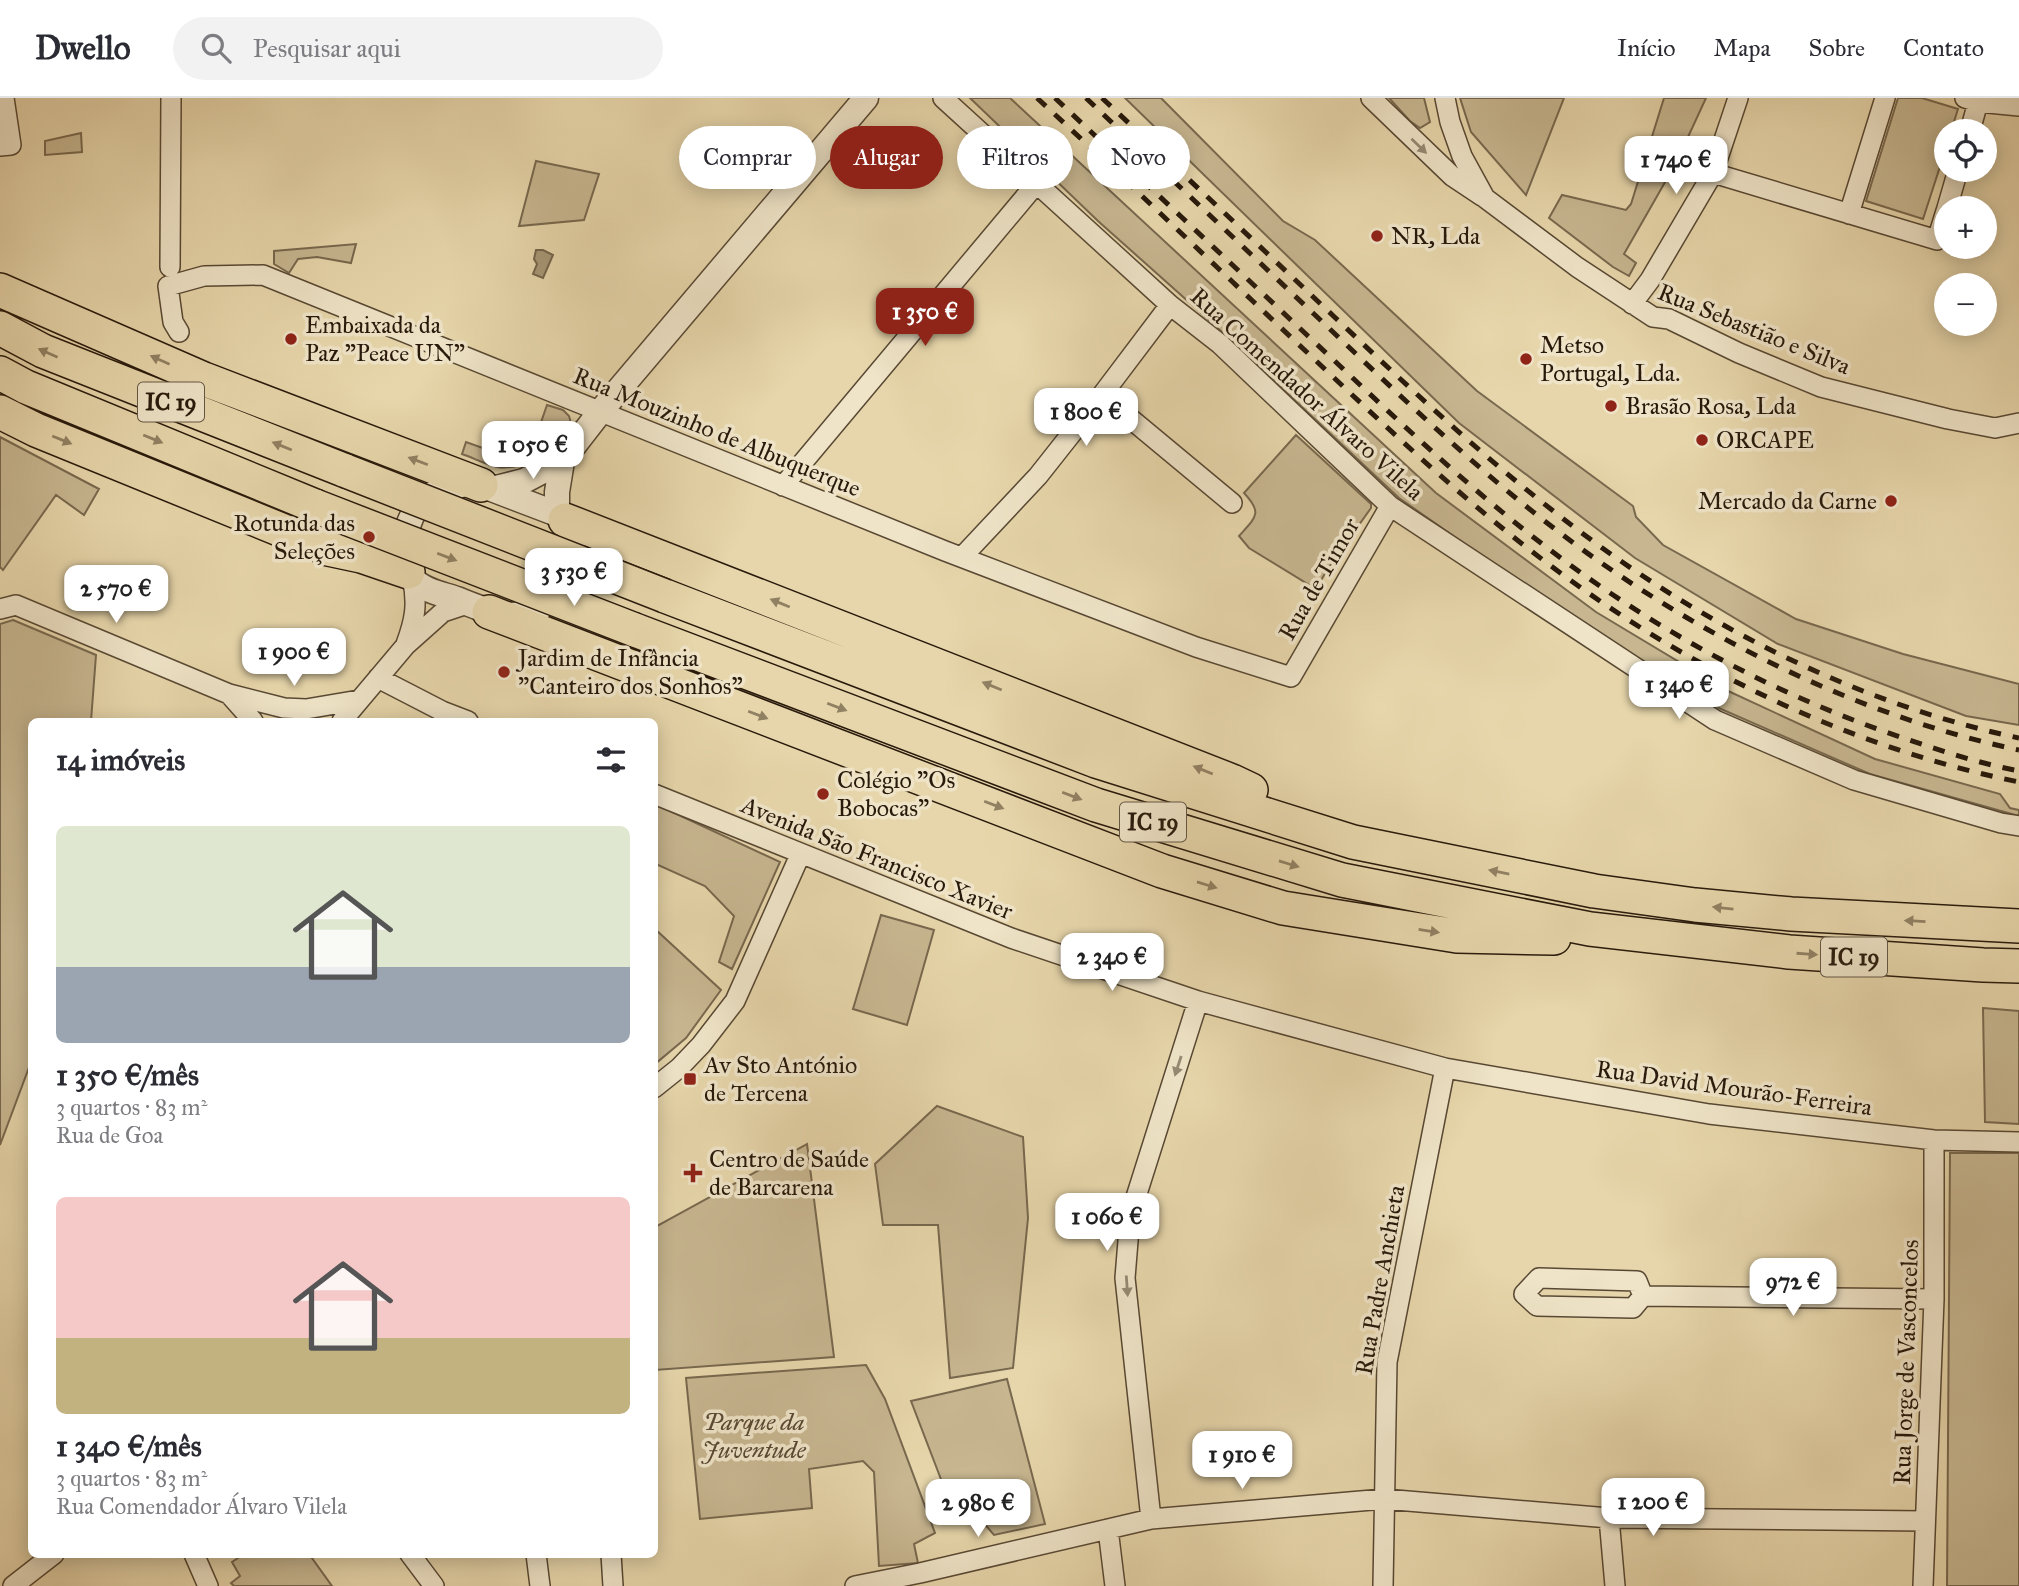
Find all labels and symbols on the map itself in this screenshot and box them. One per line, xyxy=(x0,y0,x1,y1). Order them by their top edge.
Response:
pin: 1 740 € xyxy=(1611,136,1741,196)
one-way arrow xyxy=(1411,137,1428,154)
place label: NR, Lda xyxy=(1391,221,1481,251)
marker: NR, Lda xyxy=(1369,228,1385,244)
street label: Rua Sebastião e Silva xyxy=(1653,277,1856,382)
street label: Rua Comendador Álvaro Vilela xyxy=(1184,281,1430,507)
pin: 1 350 € xyxy=(860,288,990,348)
place label: Embaixada da Paz "Peace UN" xyxy=(305,310,465,368)
place label: Metso Portugal, Lda. xyxy=(1540,330,1680,388)
marker: Embaixada da Paz "Peace UN" xyxy=(283,331,299,347)
one-way arrow xyxy=(38,347,58,359)
marker: Metso Portugal, Lda. xyxy=(1518,351,1534,367)
one-way arrow xyxy=(150,354,171,365)
street label: Rua Mouzinho de Albuquerque xyxy=(569,361,865,503)
road number: IC 19 xyxy=(138,382,204,422)
pin: 1 800 € xyxy=(1021,388,1151,448)
place label: Brasão Rosa, Lda xyxy=(1625,391,1797,421)
marker: Brasão Rosa, Lda xyxy=(1603,398,1619,414)
pin: 1 050 € xyxy=(468,422,598,481)
place label: ORCAPE xyxy=(1716,425,1814,455)
marker: ORCAPE xyxy=(1694,432,1710,448)
one-way arrow xyxy=(142,433,163,444)
one-way arrow xyxy=(52,435,73,446)
one-way arrow xyxy=(271,440,292,451)
one-way arrow xyxy=(407,455,428,466)
place label: Mercado da Carne xyxy=(1698,486,1877,516)
marker: Mercado da Carne xyxy=(1883,493,1899,509)
place label: Rotunda das Seleções xyxy=(233,508,355,566)
street label: Rua de Timor xyxy=(1272,512,1366,646)
marker: Rotunda das Seleções xyxy=(361,529,377,545)
pin: 3 530 € xyxy=(509,548,639,608)
one-way arrow xyxy=(437,552,458,563)
pin: 2 570 € xyxy=(51,566,181,625)
one-way arrow xyxy=(769,597,790,608)
pin: 1 900 € xyxy=(229,628,359,688)
place label: Jardim de Infância "Canteiro dos Sonhos" xyxy=(515,643,743,701)
pin: 1 340 € xyxy=(1614,662,1744,721)
marker: Jardim de Infância "Canteiro dos Sonhos" xyxy=(496,664,512,680)
one-way arrow xyxy=(981,681,1002,692)
one-way arrow xyxy=(826,701,847,712)
one-way arrow xyxy=(748,710,769,721)
one-way arrow xyxy=(1193,764,1214,775)
place label: Colégio "Os Bobocas" xyxy=(837,765,955,823)
marker: Colégio "Os Bobocas" xyxy=(815,786,831,802)
street label: Avenida São Francisco Xavier xyxy=(736,789,1017,926)
one-way arrow xyxy=(1062,791,1083,802)
one-way arrow xyxy=(983,799,1004,810)
road number: IC 19 xyxy=(1120,802,1186,842)
one-way arrow xyxy=(1279,859,1300,870)
one-way arrow xyxy=(1488,866,1510,877)
one-way arrow xyxy=(1196,880,1217,890)
one-way arrow xyxy=(1712,902,1734,913)
one-way arrow xyxy=(1903,915,1925,926)
one-way arrow xyxy=(1418,926,1440,937)
pin: 2 340 € xyxy=(1047,934,1177,993)
road number: IC 19 xyxy=(1821,937,1887,976)
one-way arrow xyxy=(1796,948,1818,959)
place label: Av Sto António de Tercena xyxy=(703,1050,857,1108)
street label: Rua David Mourão-Ferreira xyxy=(1594,1054,1875,1122)
one-way arrow xyxy=(1172,1056,1182,1077)
marker: Av Sto António de Tercena xyxy=(682,1071,698,1087)
place label: Centro de Saúde de Barcarena xyxy=(709,1144,869,1202)
marker: Centro de Saúde de Barcarena xyxy=(683,1163,703,1183)
street label: Rua Padre Anchieta xyxy=(1349,1182,1412,1377)
pin: 1 060 € xyxy=(1042,1194,1172,1253)
street label: Rua Jorge de Vasconcelos xyxy=(1887,1239,1925,1485)
pin: 972 € xyxy=(1744,1258,1842,1318)
one-way arrow xyxy=(1122,1275,1133,1297)
park label: Parque da Juventude xyxy=(700,1407,807,1465)
pin: 1 910 € xyxy=(1177,1432,1307,1491)
pin: 1 200 € xyxy=(1588,1478,1718,1538)
pin: 2 980 € xyxy=(913,1480,1043,1539)

